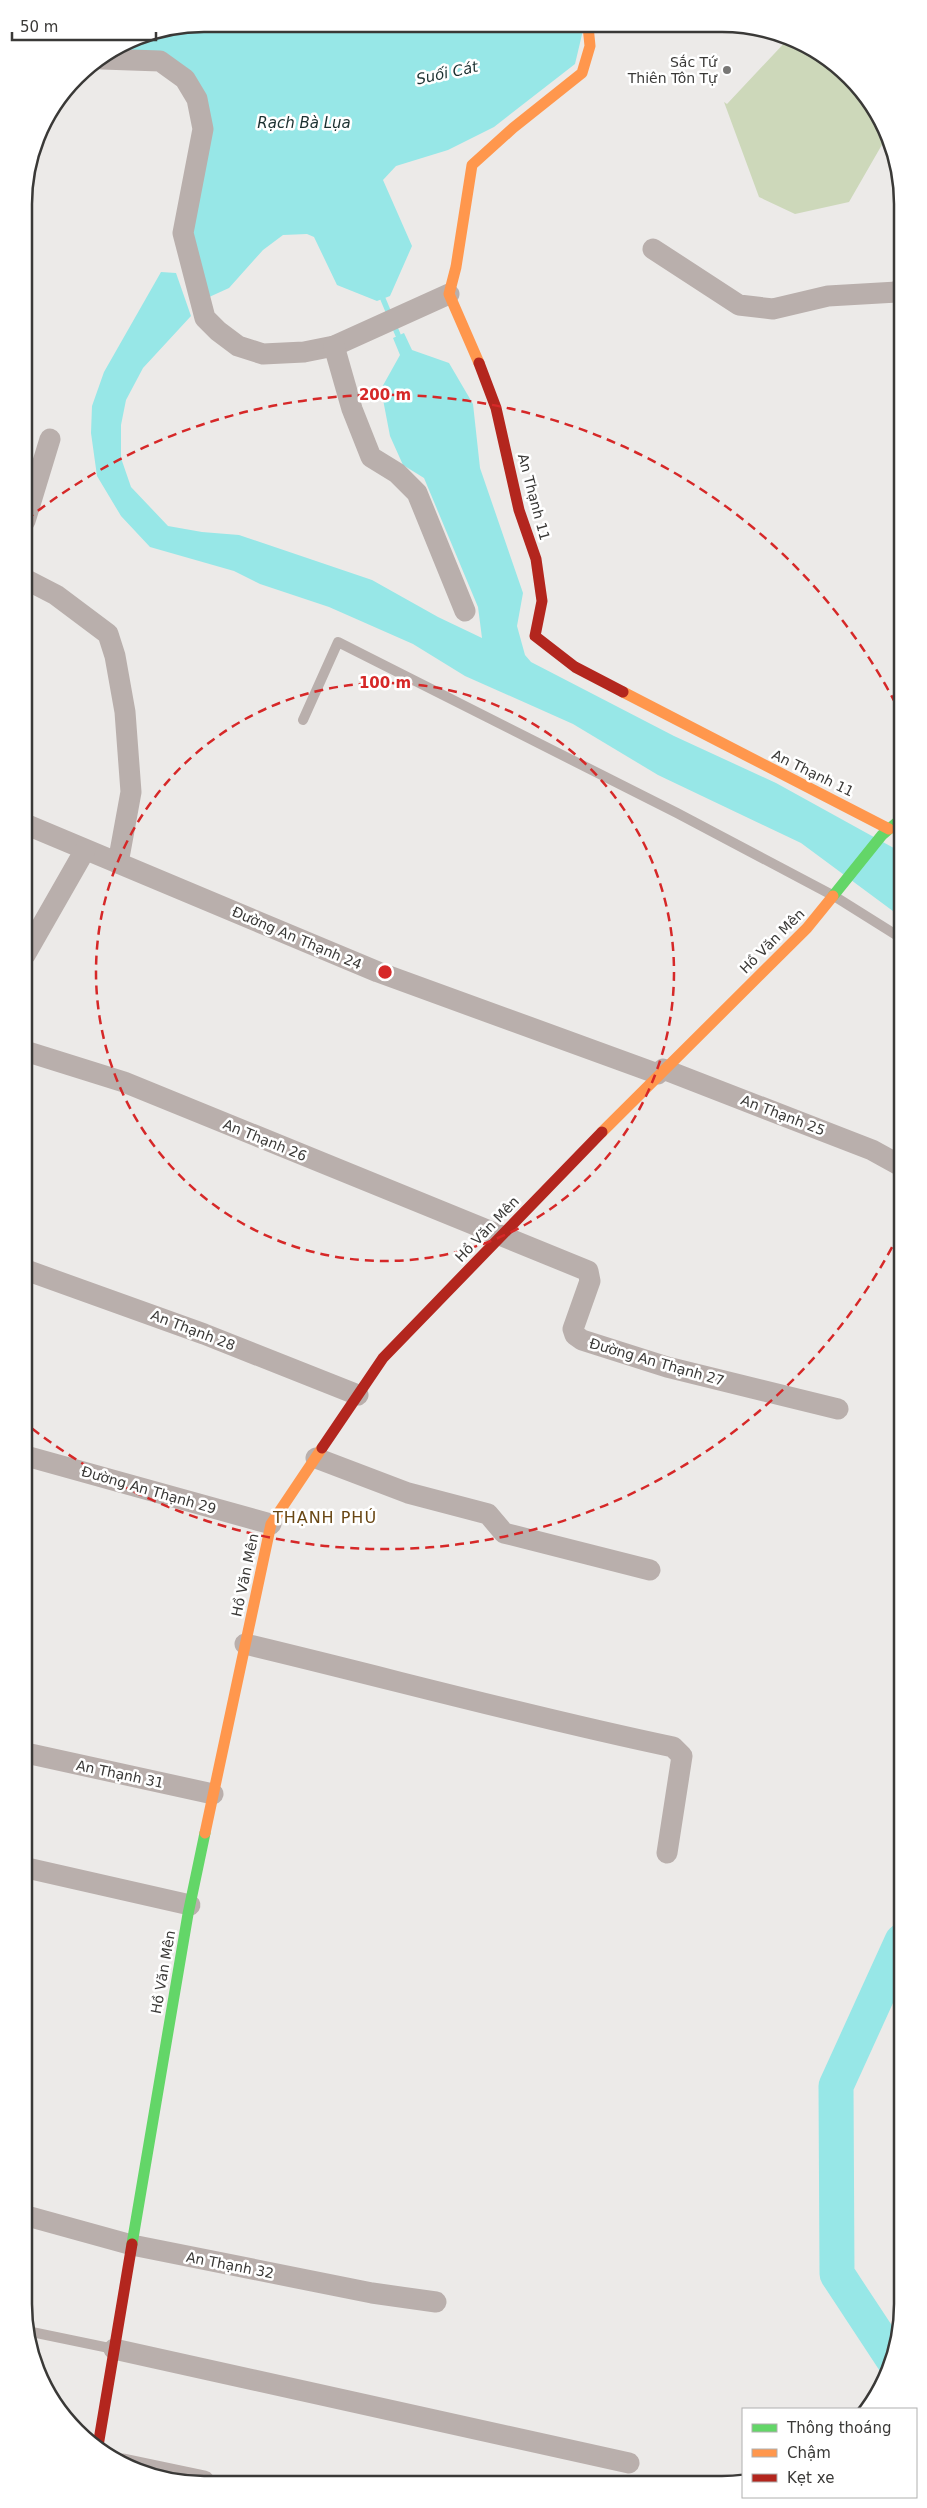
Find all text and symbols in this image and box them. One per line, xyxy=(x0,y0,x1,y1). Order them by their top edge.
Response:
scale bar xyxy=(12,10,156,42)
text: 50 m xyxy=(20,18,58,36)
place label: Sắc Tứ Thiên Tôn Tự xyxy=(627,54,718,86)
water label: Suối Cát xyxy=(414,57,481,88)
marker: Sắc Tứ Thiên Tôn Tự xyxy=(721,64,733,76)
water label: Rạch Bà Lụa xyxy=(257,114,351,132)
text: 200 m xyxy=(359,386,411,404)
street label: An Thạnh 11 xyxy=(515,452,553,542)
text: 100 m xyxy=(359,674,411,692)
street label: An Thạnh 11 xyxy=(770,746,856,800)
street label: Đường An Thạnh 24 xyxy=(230,903,364,973)
street label: Hồ Văn Mên xyxy=(736,905,808,977)
centre of rings xyxy=(376,963,394,981)
street label: An Thạnh 25 xyxy=(739,1092,827,1138)
street label: An Thạnh 26 xyxy=(221,1116,309,1164)
street label: Hồ Văn Mên xyxy=(452,1193,522,1265)
street label: An Thạnh 28 xyxy=(149,1307,237,1353)
street label: Đường An Thạnh 27 xyxy=(588,1335,726,1389)
street label: Đường An Thạnh 29 xyxy=(80,1463,218,1517)
district label: THẠNH PHÚ xyxy=(272,1508,377,1527)
street label: Hồ Văn Mên xyxy=(228,1532,262,1618)
street label: An Thạnh 31 xyxy=(75,1757,165,1791)
street label: Hồ Văn Mên xyxy=(148,1929,178,2015)
street label: An Thạnh 32 xyxy=(185,2249,275,2281)
legend xyxy=(742,2408,917,2498)
text: Thông thoáng xyxy=(786,2419,891,2437)
text: Chậm xyxy=(787,2444,831,2462)
text: Kẹt xe xyxy=(787,2469,834,2487)

